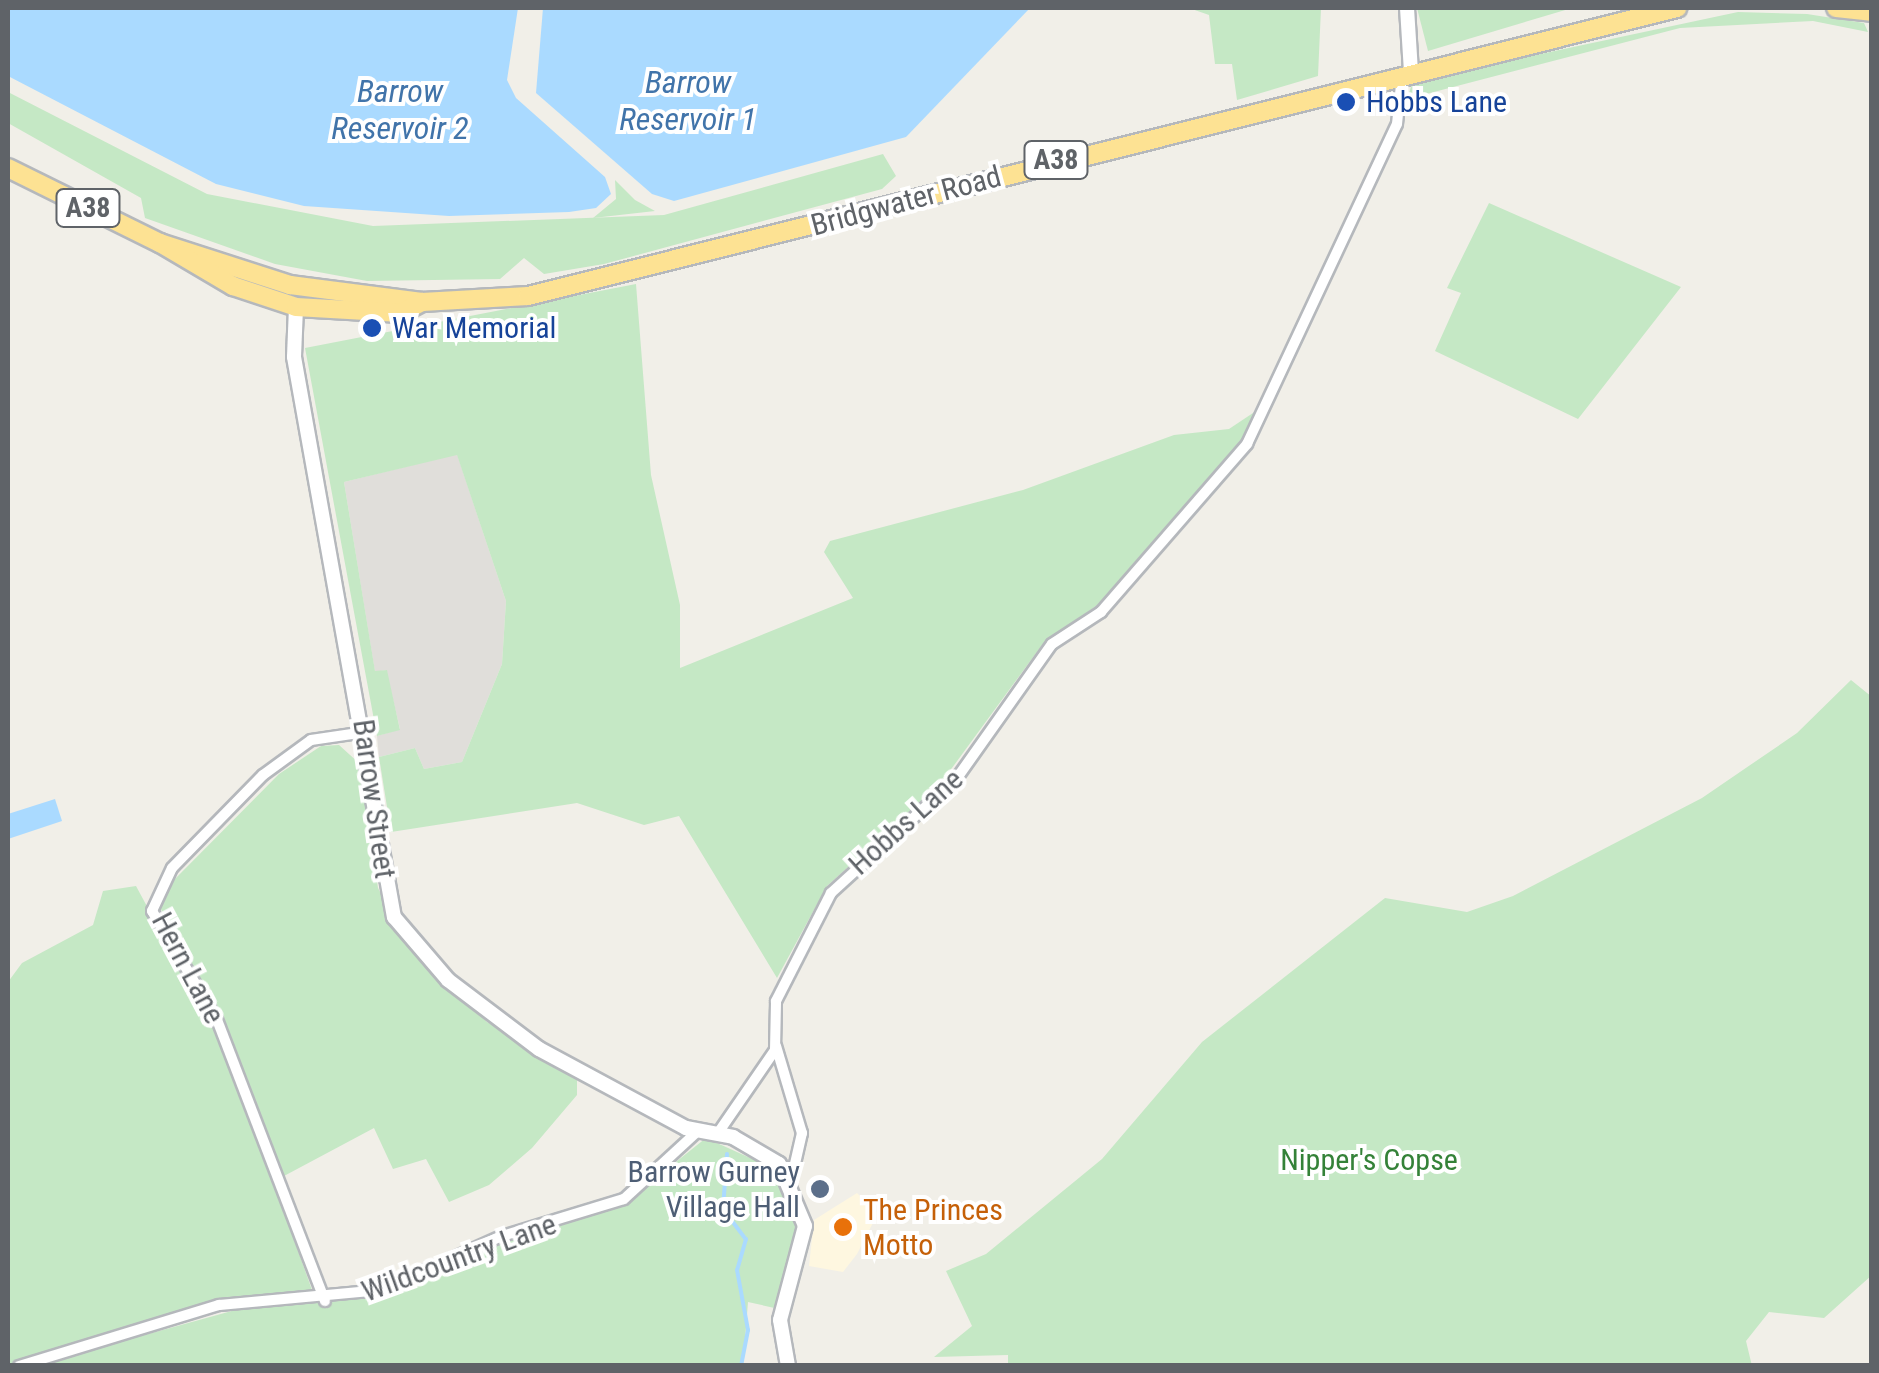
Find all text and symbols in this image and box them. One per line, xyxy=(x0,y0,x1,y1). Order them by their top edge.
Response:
water label: Barrow Reservoir 1 xyxy=(619,64,757,139)
water label: Barrow Reservoir 2 xyxy=(331,73,469,148)
place label: Hobbs Lane xyxy=(1366,84,1507,120)
marker: Hobbs Lane xyxy=(1335,91,1357,113)
road number: A38 xyxy=(1021,137,1091,183)
street label: Bridgwater Road xyxy=(807,158,1005,244)
road number: A38 xyxy=(53,185,123,231)
place label: War Memorial xyxy=(392,310,556,346)
marker: War Memorial xyxy=(361,317,383,339)
street label: Barrow Street xyxy=(345,717,403,881)
street label: Hobbs Lane xyxy=(842,761,970,883)
street label: Hern Lane xyxy=(144,906,232,1030)
park label: Nipper's Copse xyxy=(1280,1142,1458,1178)
place label: Barrow Gurney Village Hall xyxy=(628,1154,800,1224)
marker: Barrow Gurney Village Hall xyxy=(809,1178,831,1200)
place label: The Princes Motto xyxy=(863,1192,1003,1262)
street label: Wildcountry Lane xyxy=(357,1206,561,1310)
marker: The Princes Motto xyxy=(832,1216,854,1238)

